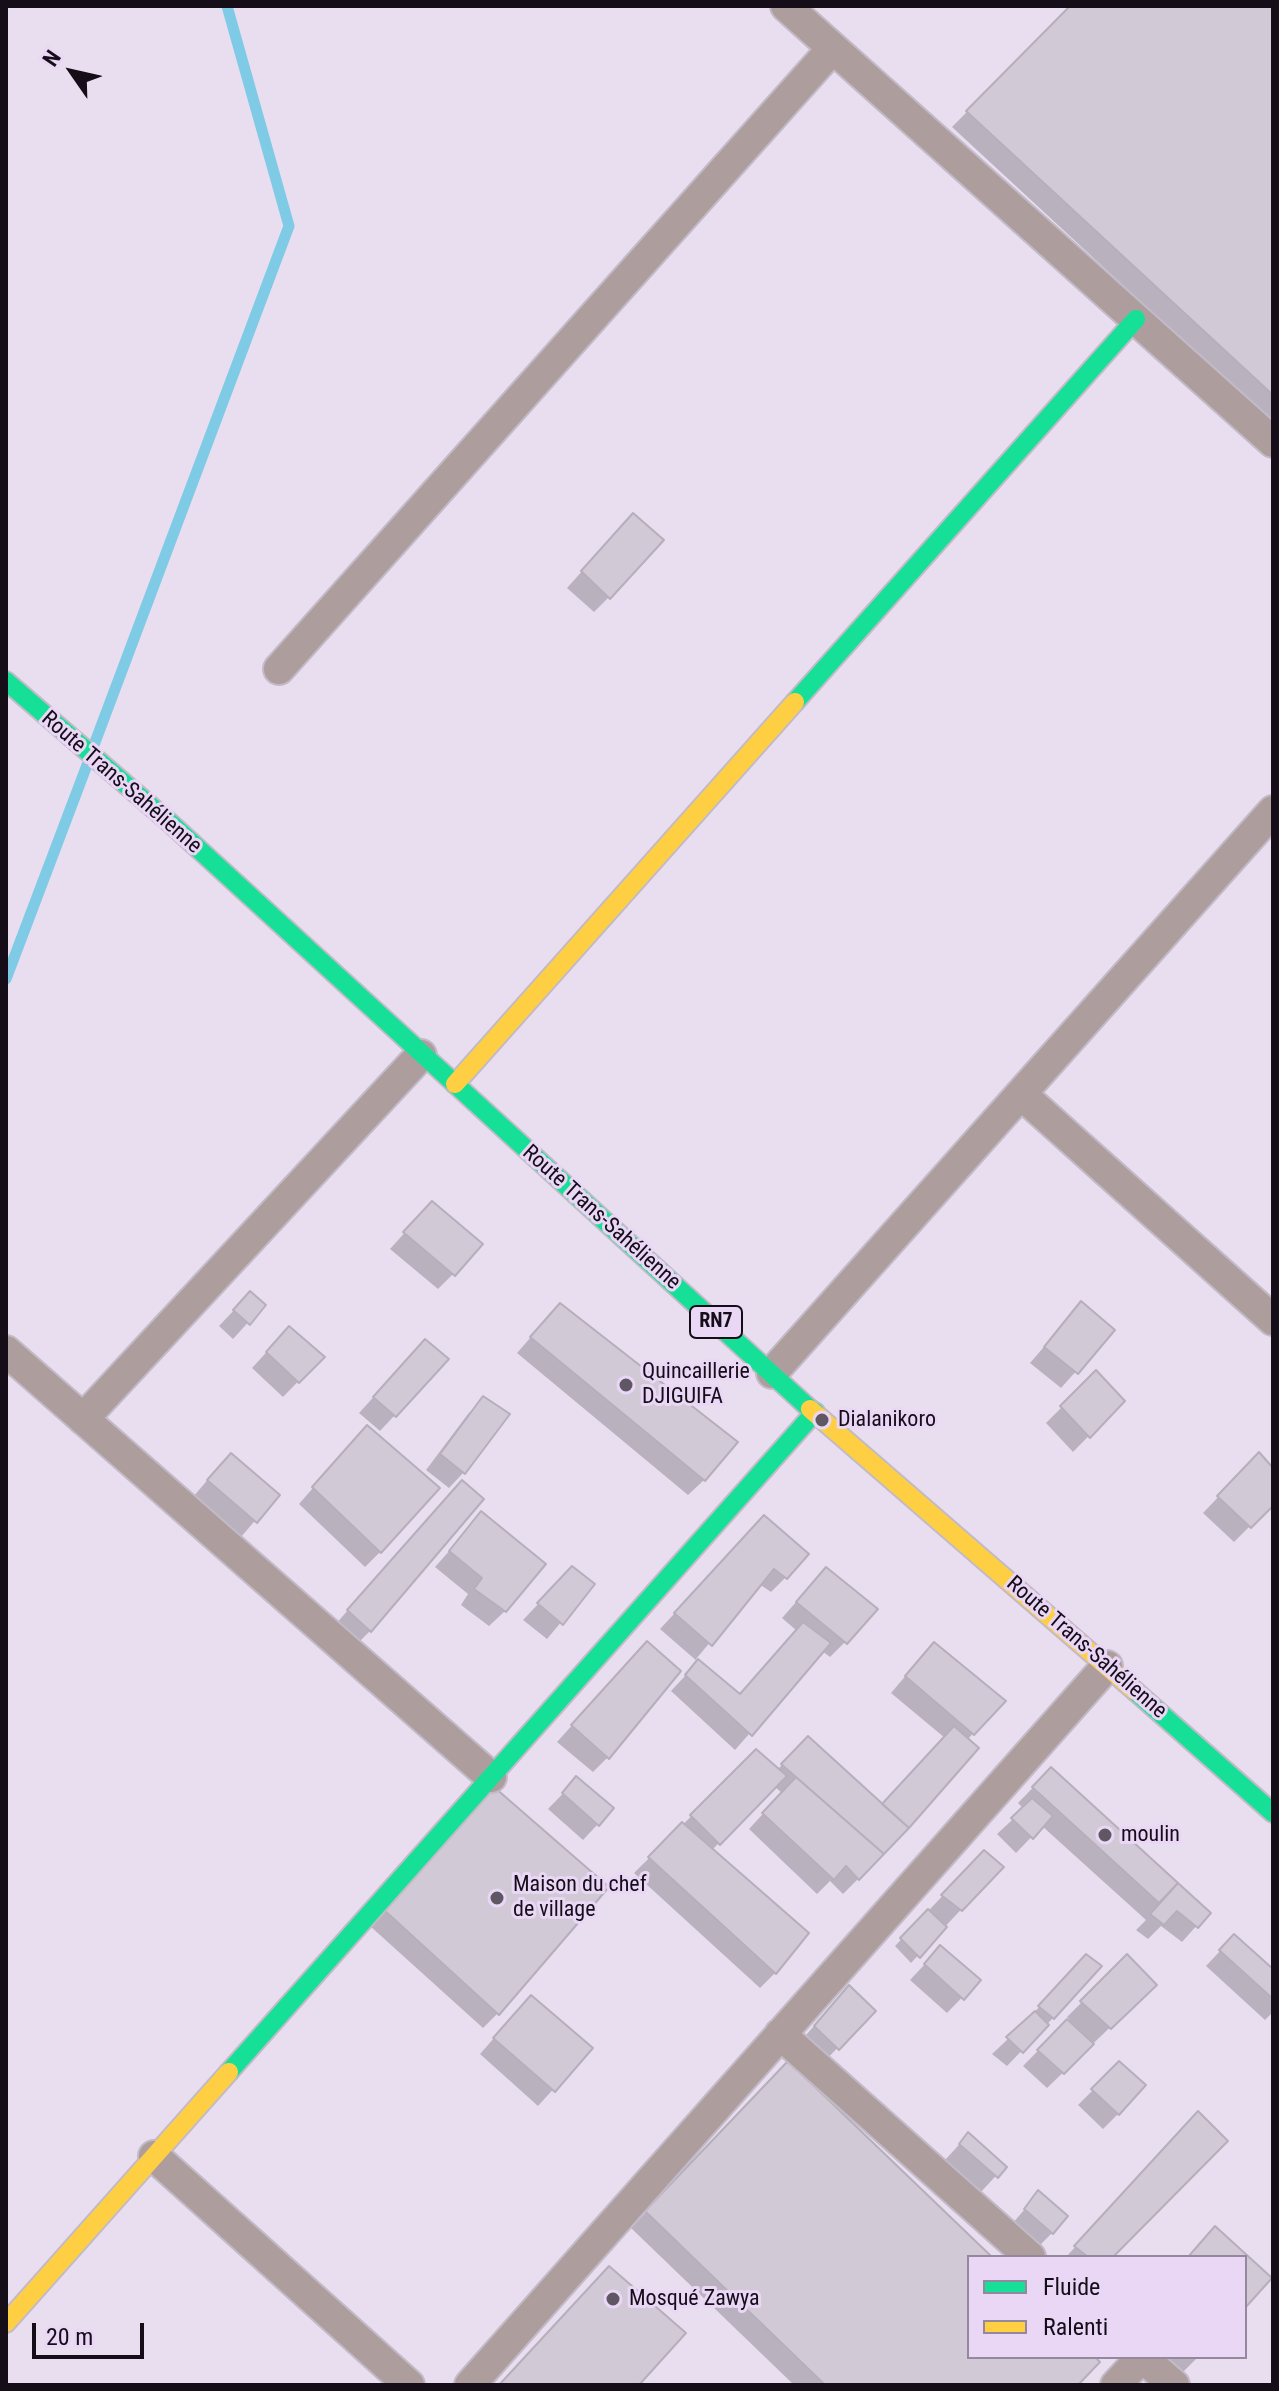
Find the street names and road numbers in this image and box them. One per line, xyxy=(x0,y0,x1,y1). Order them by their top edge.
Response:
street label: Route Trans-Sahélienne xyxy=(35,706,207,860)
street label: Route Trans-Sahélienne xyxy=(516,1140,686,1296)
road number: RN7 xyxy=(690,1306,742,1338)
street label: Route Trans-Sahélienne xyxy=(1000,1571,1172,1725)

